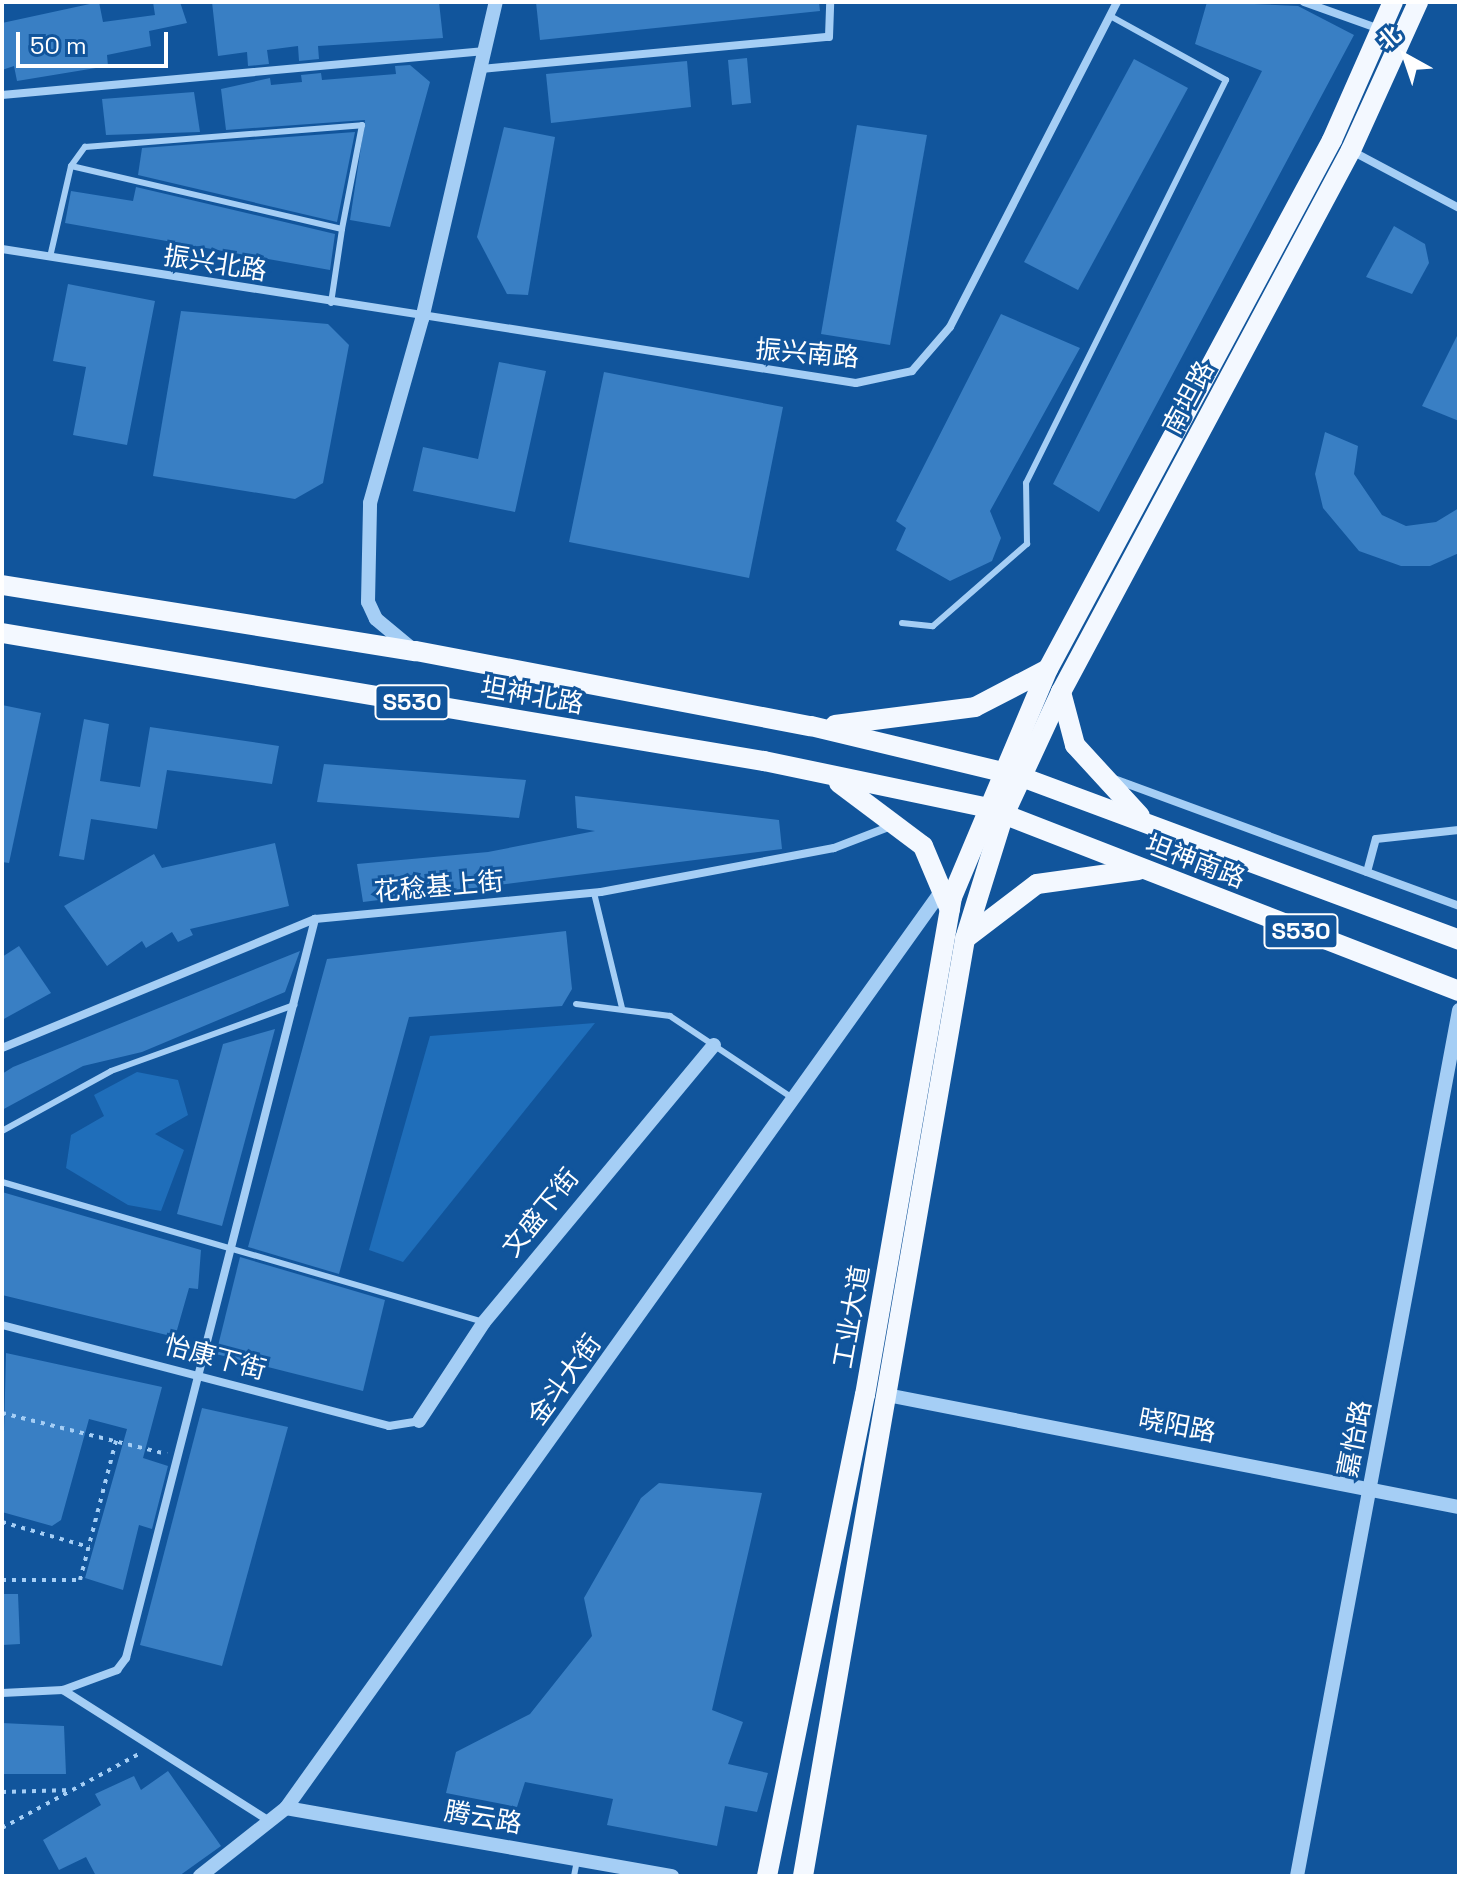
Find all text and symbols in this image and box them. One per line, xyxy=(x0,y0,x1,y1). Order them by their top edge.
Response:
scale bar xyxy=(20,16,172,66)
north arrow xyxy=(1365,16,1445,96)
text: 北 xyxy=(1372,20,1407,55)
text: 50 m xyxy=(30,30,87,61)
street label: 振兴北路 xyxy=(161,240,269,288)
street label: 振兴南路 xyxy=(754,334,860,374)
street label: 南坦路 xyxy=(1157,356,1221,440)
street label: 坦神北路 xyxy=(478,672,586,720)
road number: S530 xyxy=(374,682,450,722)
street label: 坦神南路 xyxy=(1141,829,1249,895)
street label: 花稔基上街 xyxy=(373,866,505,908)
road number: S530 xyxy=(1263,911,1339,951)
street label: 文盛下街 xyxy=(496,1163,586,1263)
street label: 工业大道 xyxy=(828,1263,876,1371)
street label: 怡康下街 xyxy=(161,1329,269,1387)
street label: 金斗大街 xyxy=(522,1329,608,1431)
street label: 嘉怡路 xyxy=(1332,1398,1378,1480)
street label: 晓阳路 xyxy=(1136,1403,1218,1449)
street label: 腾云路 xyxy=(442,1796,524,1840)

